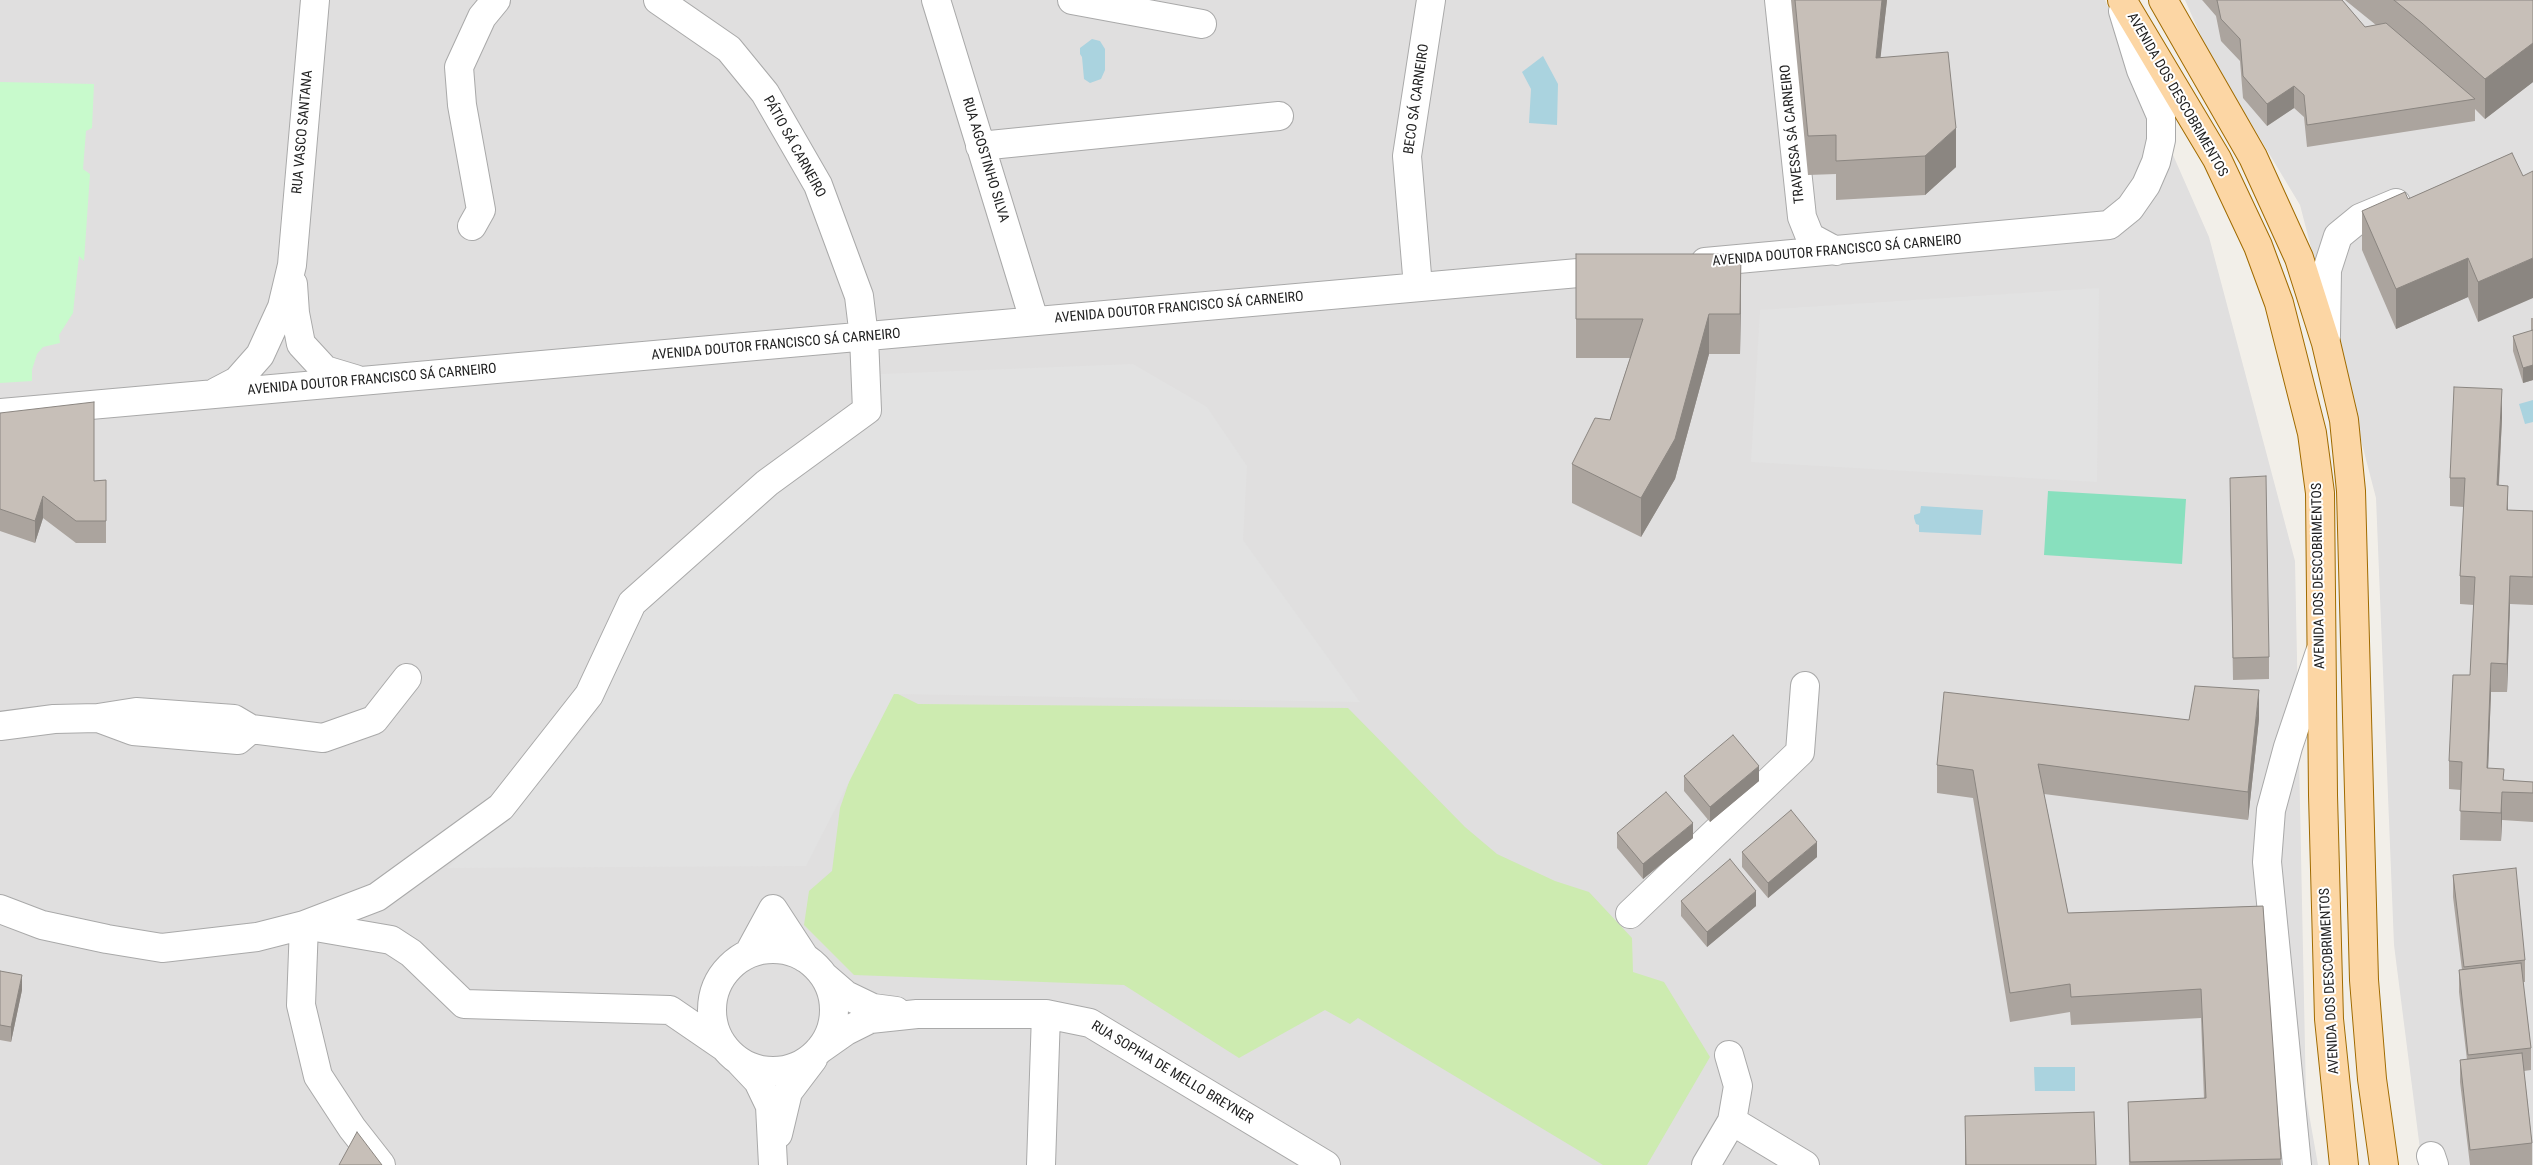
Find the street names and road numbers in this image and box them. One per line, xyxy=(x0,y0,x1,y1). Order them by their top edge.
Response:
street label: AVENIDA DOS DESCOBRIMENTOS xyxy=(2123,10,2231,180)
street label: BECO SÁ CARNEIRO xyxy=(1401,43,1433,155)
street label: TRAVESSA SÁ CARNEIRO xyxy=(1777,64,1809,204)
street label: RUA VASCO SANTANA xyxy=(289,69,317,195)
street label: PÁTIO SÁ CARNEIRO xyxy=(759,93,829,201)
street label: RUA AGOSTINHO SILVA xyxy=(958,95,1012,225)
street label: AVENIDA DOUTOR FRANCISCO SÁ CARNEIRO xyxy=(1712,232,1962,270)
street label: AVENIDA DOUTOR FRANCISCO SÁ CARNEIRO xyxy=(1054,289,1304,327)
street label: AVENIDA DOUTOR FRANCISCO SÁ CARNEIRO xyxy=(651,326,901,364)
street label: AVENIDA DOUTOR FRANCISCO SÁ CARNEIRO xyxy=(247,361,497,399)
street label: AVENIDA DOS DESCOBRIMENTOS xyxy=(2309,483,2329,669)
street label: AVENIDA DOS DESCOBRIMENTOS xyxy=(2317,887,2343,1075)
street label: RUA SOPHIA DE MELLO BREYNER xyxy=(1088,1018,1256,1128)

